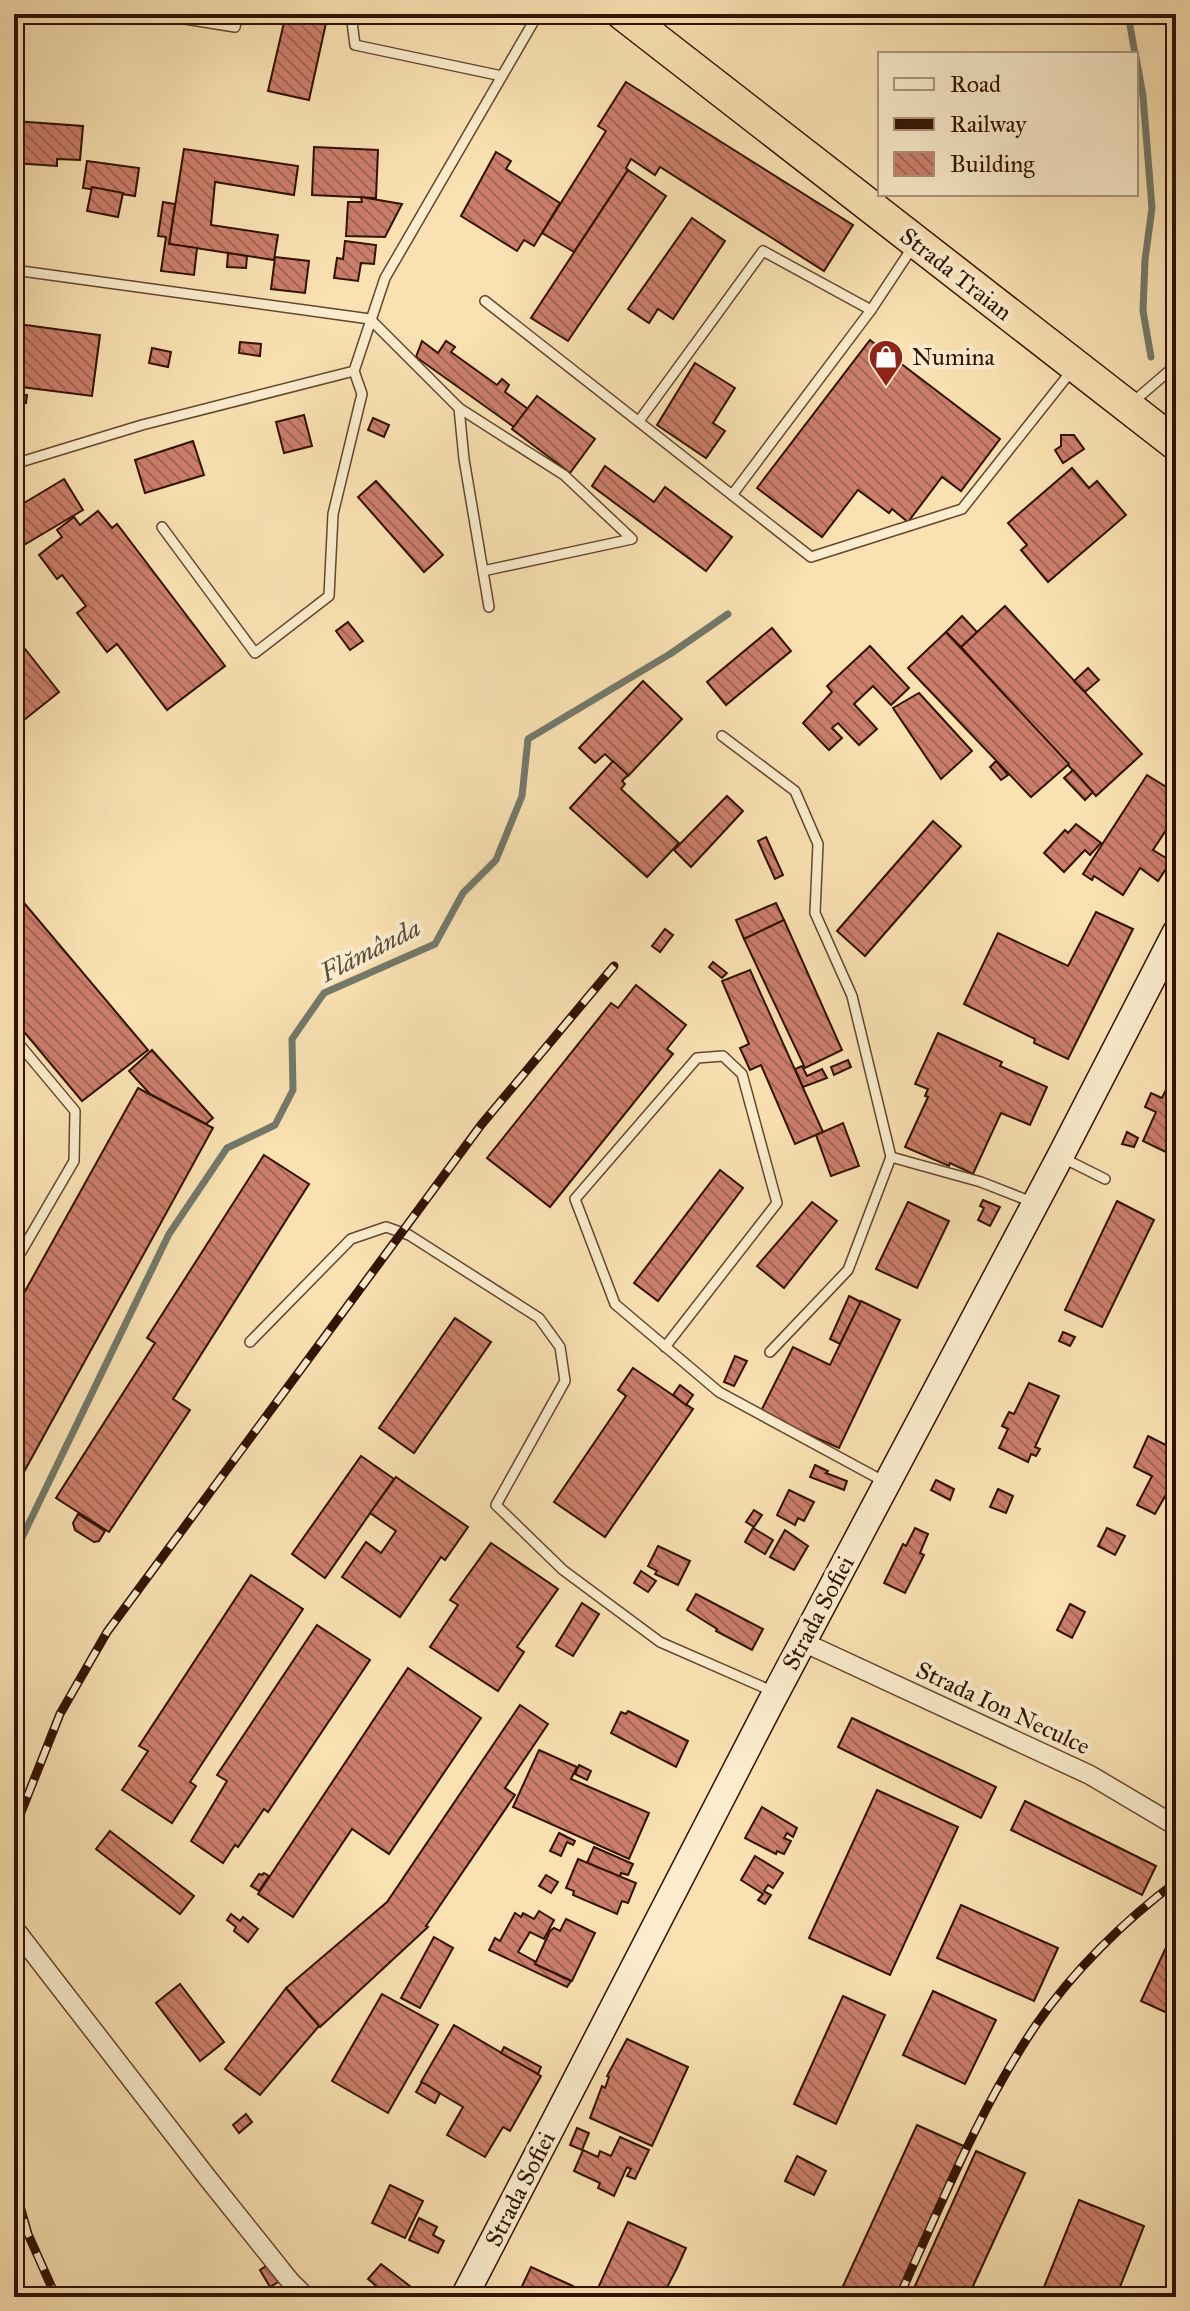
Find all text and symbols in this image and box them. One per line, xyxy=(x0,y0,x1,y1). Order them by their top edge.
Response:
legend xyxy=(878,52,1138,196)
text: Road xyxy=(950,69,1001,99)
text: Railway xyxy=(950,109,1027,139)
text: Building xyxy=(950,149,1035,179)
street label: Strada Trаian xyxy=(894,221,1018,327)
shop icon: Numina xyxy=(867,338,905,388)
place label: Numina xyxy=(912,342,996,372)
water label: Flămânda xyxy=(314,911,425,989)
street label: Strada Sofiei xyxy=(775,1550,861,1675)
street label: Strada Ion Neculce xyxy=(911,1655,1095,1761)
street label: Strada Sofiei xyxy=(478,2126,562,2252)

